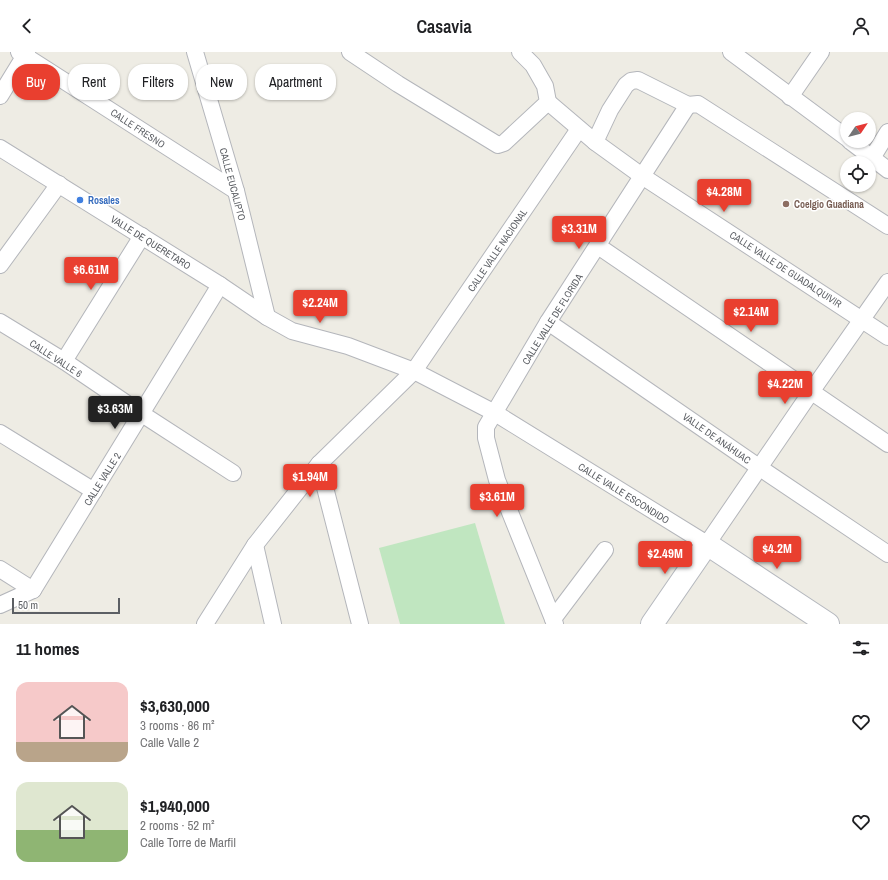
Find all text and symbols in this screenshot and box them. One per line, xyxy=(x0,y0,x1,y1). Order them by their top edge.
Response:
text: Casavia xyxy=(416,14,472,39)
icon: back xyxy=(16,15,38,37)
icon: person xyxy=(850,15,872,37)
chip: Buy xyxy=(12,64,60,100)
chip: Rent xyxy=(68,64,120,100)
chip: Filters xyxy=(128,64,188,100)
chip: New xyxy=(196,64,247,100)
chip: Apartment xyxy=(255,64,336,100)
street label: CALLE FRESNO xyxy=(108,106,167,151)
north arrow xyxy=(840,112,876,148)
map controls xyxy=(840,112,876,192)
street label: CALLE EUCALIPTO xyxy=(217,146,248,222)
button: locate xyxy=(840,156,876,192)
pin: $4.28M xyxy=(691,179,757,213)
text: $4.28M xyxy=(706,183,742,200)
place label: Rosales xyxy=(88,194,120,207)
marker: Rosales xyxy=(75,195,85,205)
place label: Coelgio Guadiana xyxy=(794,198,864,211)
marker: Coelgio Guadiana xyxy=(781,199,791,209)
street label: CALLE VALLE NACIONAL xyxy=(465,206,530,294)
street label: VALLE DE QUERETARO xyxy=(108,212,193,272)
pin: $3.31M xyxy=(546,216,612,250)
text: $3.31M xyxy=(561,220,597,237)
street label: CALLE VALLE DE GUADALQUIVIR xyxy=(727,228,844,311)
pin: $6.61M xyxy=(58,257,124,291)
text: $6.61M xyxy=(73,261,109,278)
street label: CALLE VALLE DE FLORIDA xyxy=(519,271,586,367)
pin: $2.24M xyxy=(287,290,353,324)
text: $2.24M xyxy=(302,294,338,311)
pin: $2.14M xyxy=(718,299,784,333)
text: $2.14M xyxy=(733,303,769,320)
street label: CALLE VALLE 6 xyxy=(27,337,85,380)
pin: $4.22M xyxy=(752,371,818,405)
text: $4.22M xyxy=(767,375,803,392)
pin: $3.63M xyxy=(82,396,148,430)
text: $3.63M xyxy=(97,400,133,417)
street label: VALLE DE ANÁHUAC xyxy=(680,410,753,467)
street label: CALLE VALLE 2 xyxy=(81,450,124,508)
street label: CALLE VALLE ESCONDIDO xyxy=(576,460,672,527)
pin: $1.94M xyxy=(277,464,343,498)
text: $1.94M xyxy=(292,468,328,485)
pin: $3.61M xyxy=(464,484,530,518)
text: $3.61M xyxy=(479,488,515,505)
pin: $4.2M xyxy=(749,536,805,570)
text: $4.2M xyxy=(762,540,792,557)
pin: $2.49M xyxy=(632,541,698,575)
text: $2.49M xyxy=(647,545,683,562)
scale bar xyxy=(12,596,120,615)
text: 50 m xyxy=(18,598,38,612)
text: 11 homes xyxy=(16,637,80,660)
icon: filters xyxy=(850,637,872,659)
text: $3,630,000 xyxy=(140,694,210,717)
icon: home xyxy=(48,698,96,746)
icon: heart xyxy=(850,711,872,733)
text: 3 rooms · 86 m² xyxy=(140,717,215,734)
text: Calle Valle 2 xyxy=(140,734,199,751)
text: $1,940,000 xyxy=(140,794,210,817)
icon: home xyxy=(48,798,96,846)
icon: heart xyxy=(850,811,872,833)
text: 2 rooms · 52 m² xyxy=(140,817,215,834)
text: Calle Torre de Marfil xyxy=(140,834,236,851)

